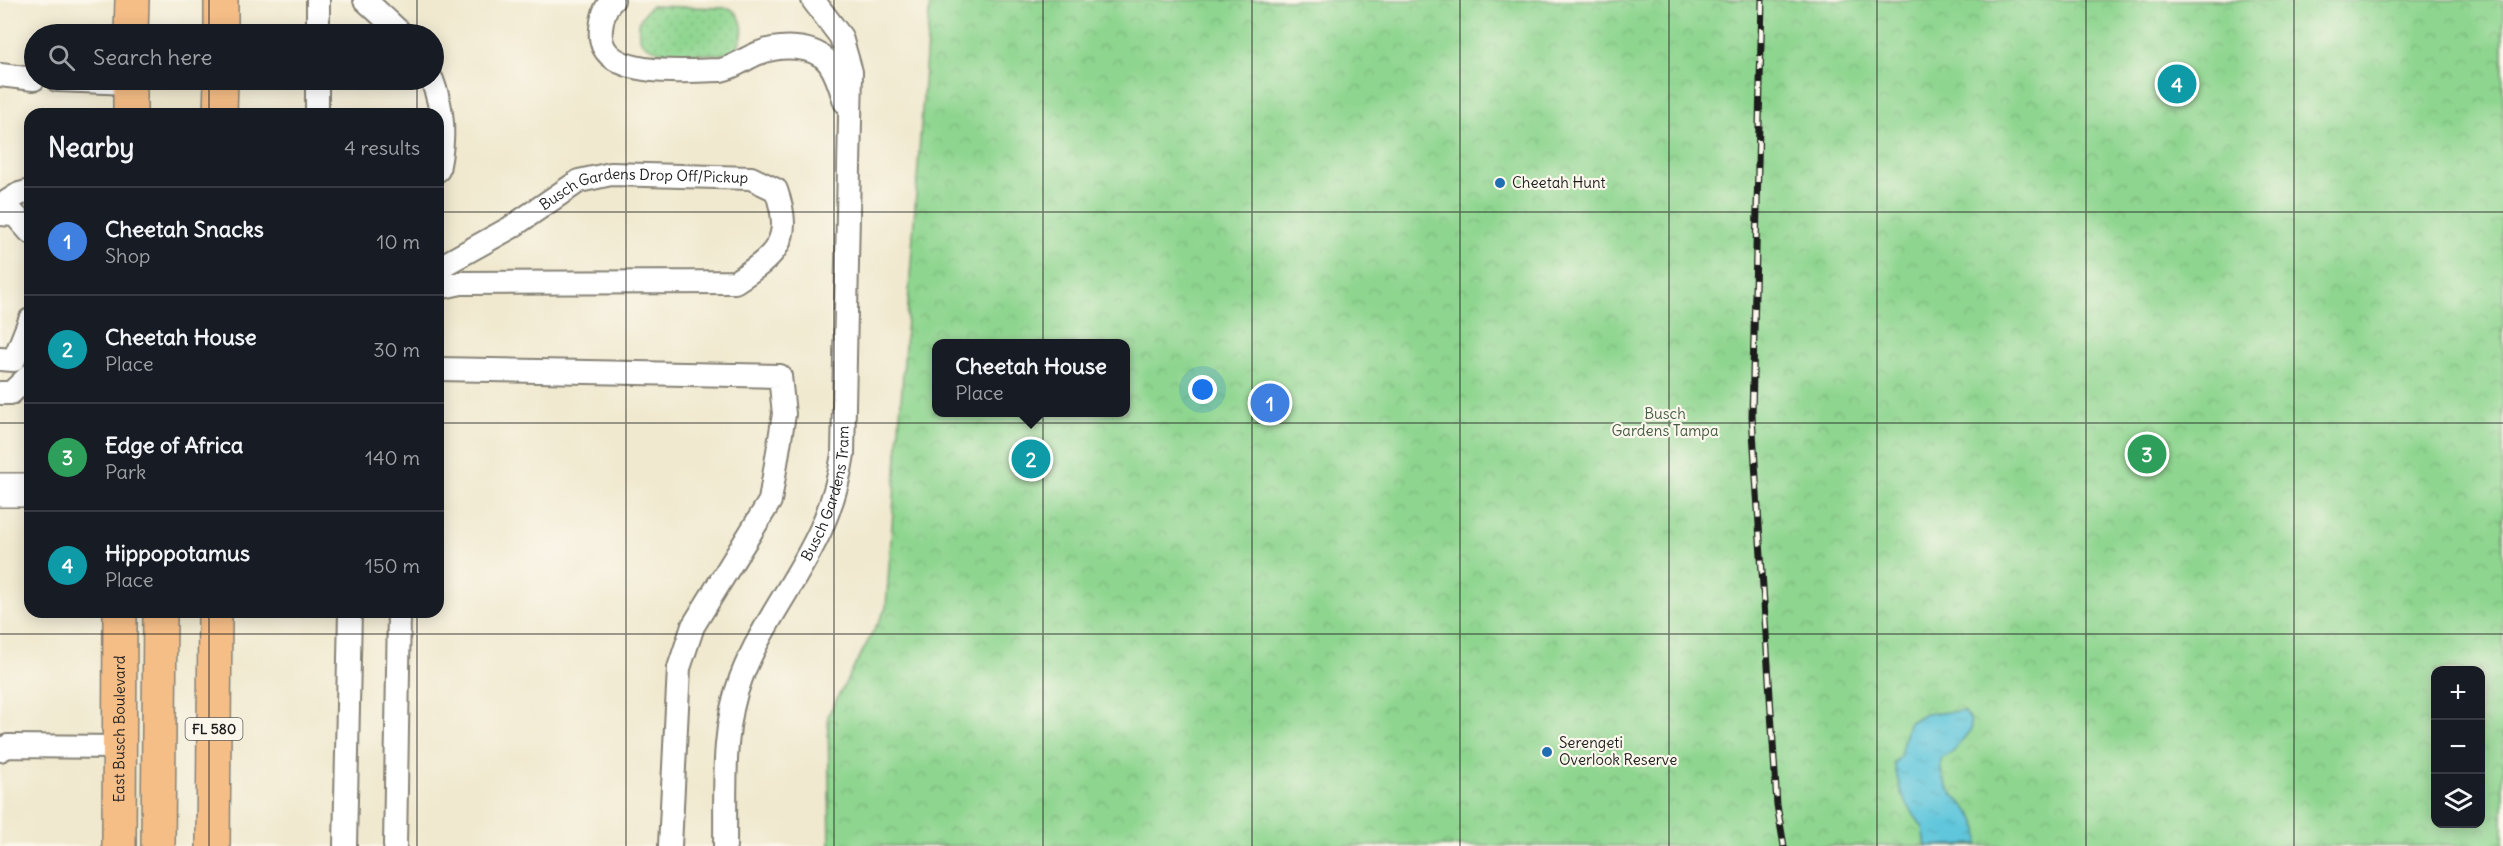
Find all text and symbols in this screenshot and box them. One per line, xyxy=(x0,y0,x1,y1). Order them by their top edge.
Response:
search box xyxy=(24,24,444,90)
icon: search xyxy=(45,41,78,74)
text: Search here xyxy=(93,43,212,71)
pin: 4 xyxy=(2158,62,2196,106)
text: Nearby xyxy=(48,131,134,164)
text: 4 results xyxy=(344,135,420,160)
street label: Busch Gardens Drop Off/Pickup xyxy=(536,164,748,214)
place label: Cheetah Hunt xyxy=(1512,173,1606,192)
marker: Cheetah Hunt xyxy=(1493,176,1507,190)
text: Cheetah Snacks xyxy=(105,215,264,243)
text: 1 xyxy=(64,229,71,254)
text: 10 m xyxy=(377,229,420,254)
text: Shop xyxy=(105,243,150,268)
text: Cheetah House xyxy=(105,323,257,351)
text: 2 xyxy=(62,337,73,362)
text: 30 m xyxy=(373,337,420,362)
popup xyxy=(932,339,1130,417)
text: Place xyxy=(105,351,153,376)
text: Cheetah House xyxy=(955,352,1107,380)
your location xyxy=(1188,375,1217,404)
text: Place xyxy=(955,380,1004,405)
pin: 1 xyxy=(1250,380,1290,426)
park label: Busch Gardens Tampa xyxy=(1612,404,1719,440)
street label: Busch Gardens Tram xyxy=(797,426,853,564)
text: Edge of Africa xyxy=(105,431,243,459)
pin: 3 xyxy=(2128,432,2166,476)
pin: 2 xyxy=(1012,436,1050,482)
text: 3 xyxy=(62,445,73,470)
text: 140 m xyxy=(365,445,420,470)
text: Park xyxy=(105,459,146,484)
text: Hippopotamus xyxy=(105,539,250,567)
text: 4 xyxy=(62,553,73,578)
text: 150 m xyxy=(365,553,420,578)
text: Place xyxy=(105,567,153,592)
street label: East Busch Boulevard xyxy=(109,655,129,803)
map controls xyxy=(2431,666,2485,828)
button: + xyxy=(2431,666,2485,720)
road number: FL 580 xyxy=(186,718,242,740)
button: − xyxy=(2431,720,2485,774)
place label: Serengeti Overlook Reserve xyxy=(1559,733,1677,769)
marker: Serengeti Overlook Reserve xyxy=(1540,745,1554,759)
button: layers xyxy=(2431,774,2485,828)

